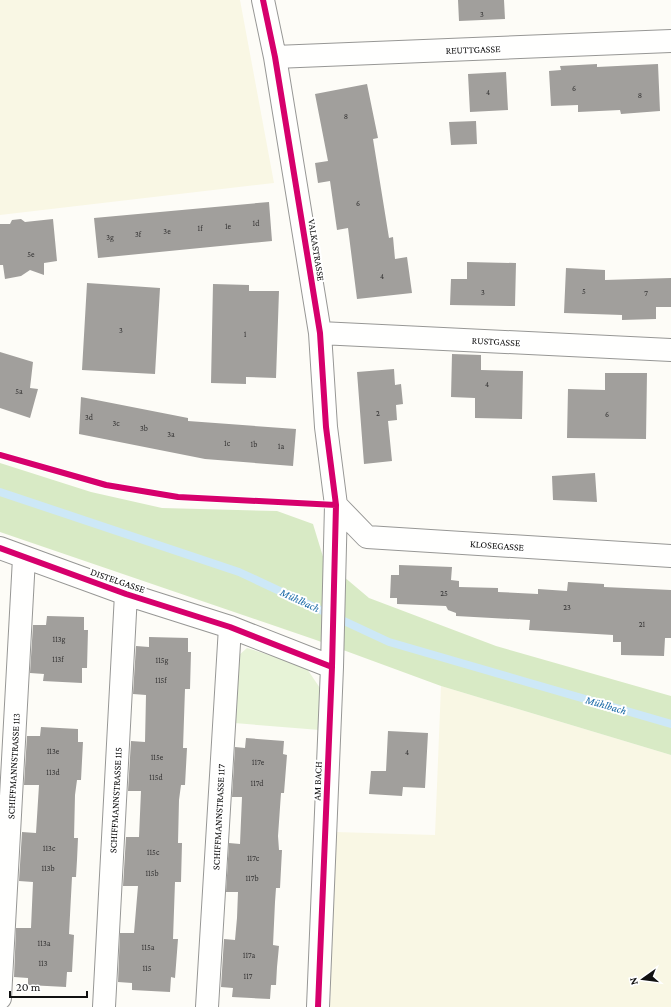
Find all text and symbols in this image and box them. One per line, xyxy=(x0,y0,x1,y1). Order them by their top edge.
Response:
house number: 3 xyxy=(480,10,484,19)
street label: REUTTGASSE xyxy=(445,43,501,56)
house number: 6 xyxy=(572,84,576,93)
house number: 4 xyxy=(486,88,490,97)
house number: 8 xyxy=(638,91,642,100)
house number: 8 xyxy=(344,112,348,121)
house number: 6 xyxy=(356,199,360,208)
street label: VALKASTRASSE xyxy=(306,218,327,283)
house number: 1d xyxy=(253,219,260,228)
house number: 1e xyxy=(225,222,232,231)
house number: 1f xyxy=(197,224,203,233)
house number: 3e xyxy=(163,227,171,236)
house number: 3f xyxy=(135,230,142,239)
house number: 3g xyxy=(106,233,114,242)
house number: 5e xyxy=(27,250,35,259)
house number: 4 xyxy=(380,272,384,281)
house number: 5 xyxy=(582,287,586,296)
house number: 3 xyxy=(481,288,485,297)
house number: 7 xyxy=(644,289,648,298)
house number: 3 xyxy=(119,326,123,335)
house number: 1 xyxy=(244,330,247,339)
street label: RUSTGASSE xyxy=(471,335,521,348)
house number: 4 xyxy=(485,380,489,389)
house number: 5a xyxy=(15,387,23,396)
house number: 2 xyxy=(376,409,380,418)
house number: 6 xyxy=(605,410,609,419)
house number: 3d xyxy=(85,413,94,422)
house number: 3c xyxy=(112,419,120,428)
house number: 3b xyxy=(140,424,148,433)
house number: 3a xyxy=(167,430,175,439)
house number: 1c xyxy=(224,439,231,448)
house number: 1b xyxy=(251,440,257,449)
house number: 1a xyxy=(278,442,284,451)
street label: KLOSEGASSE xyxy=(470,538,525,553)
street label: DISTELGASSE xyxy=(89,566,147,595)
water label: Mühlbach xyxy=(278,585,321,614)
house number: 25 xyxy=(440,589,448,598)
house number: 23 xyxy=(563,603,571,612)
house number: 21 xyxy=(639,620,646,629)
house number: 113g xyxy=(53,635,66,644)
house number: 113f xyxy=(52,655,64,664)
house number: 115g xyxy=(156,656,169,665)
house number: 115f xyxy=(155,676,167,685)
water label: Mühlbach xyxy=(583,693,628,717)
street label: SCHIFFMANNSTRASSE 113 xyxy=(5,712,22,819)
street label: SCHIFFMANNSTRASSE 115 xyxy=(107,746,124,853)
house number: 113e xyxy=(47,747,60,756)
house number: 4 xyxy=(405,748,409,757)
house number: 115e xyxy=(151,753,164,762)
house number: 117e xyxy=(252,758,265,767)
street label: AM BACH xyxy=(311,761,324,801)
street label: SCHIFFMANNSTRASSE 117 xyxy=(210,763,227,870)
house number: 113d xyxy=(46,768,60,777)
house number: 115d xyxy=(149,773,163,782)
house number: 117d xyxy=(250,779,264,788)
house number: 113c xyxy=(43,844,56,853)
house number: 115c xyxy=(147,848,160,857)
house number: 117c xyxy=(247,854,260,863)
house number: 113b xyxy=(41,864,55,873)
house number: 115b xyxy=(145,869,159,878)
house number: 117b xyxy=(245,874,259,883)
house number: 113a xyxy=(38,939,51,948)
house number: 115a xyxy=(142,943,155,952)
house number: 117a xyxy=(243,951,256,960)
house number: 113 xyxy=(38,959,48,968)
north arrow xyxy=(623,959,663,999)
house number: 115 xyxy=(142,964,152,973)
house number: 117 xyxy=(244,972,253,981)
scale bar xyxy=(10,973,87,999)
text: N xyxy=(626,976,640,987)
text: 20 m xyxy=(16,980,41,994)

